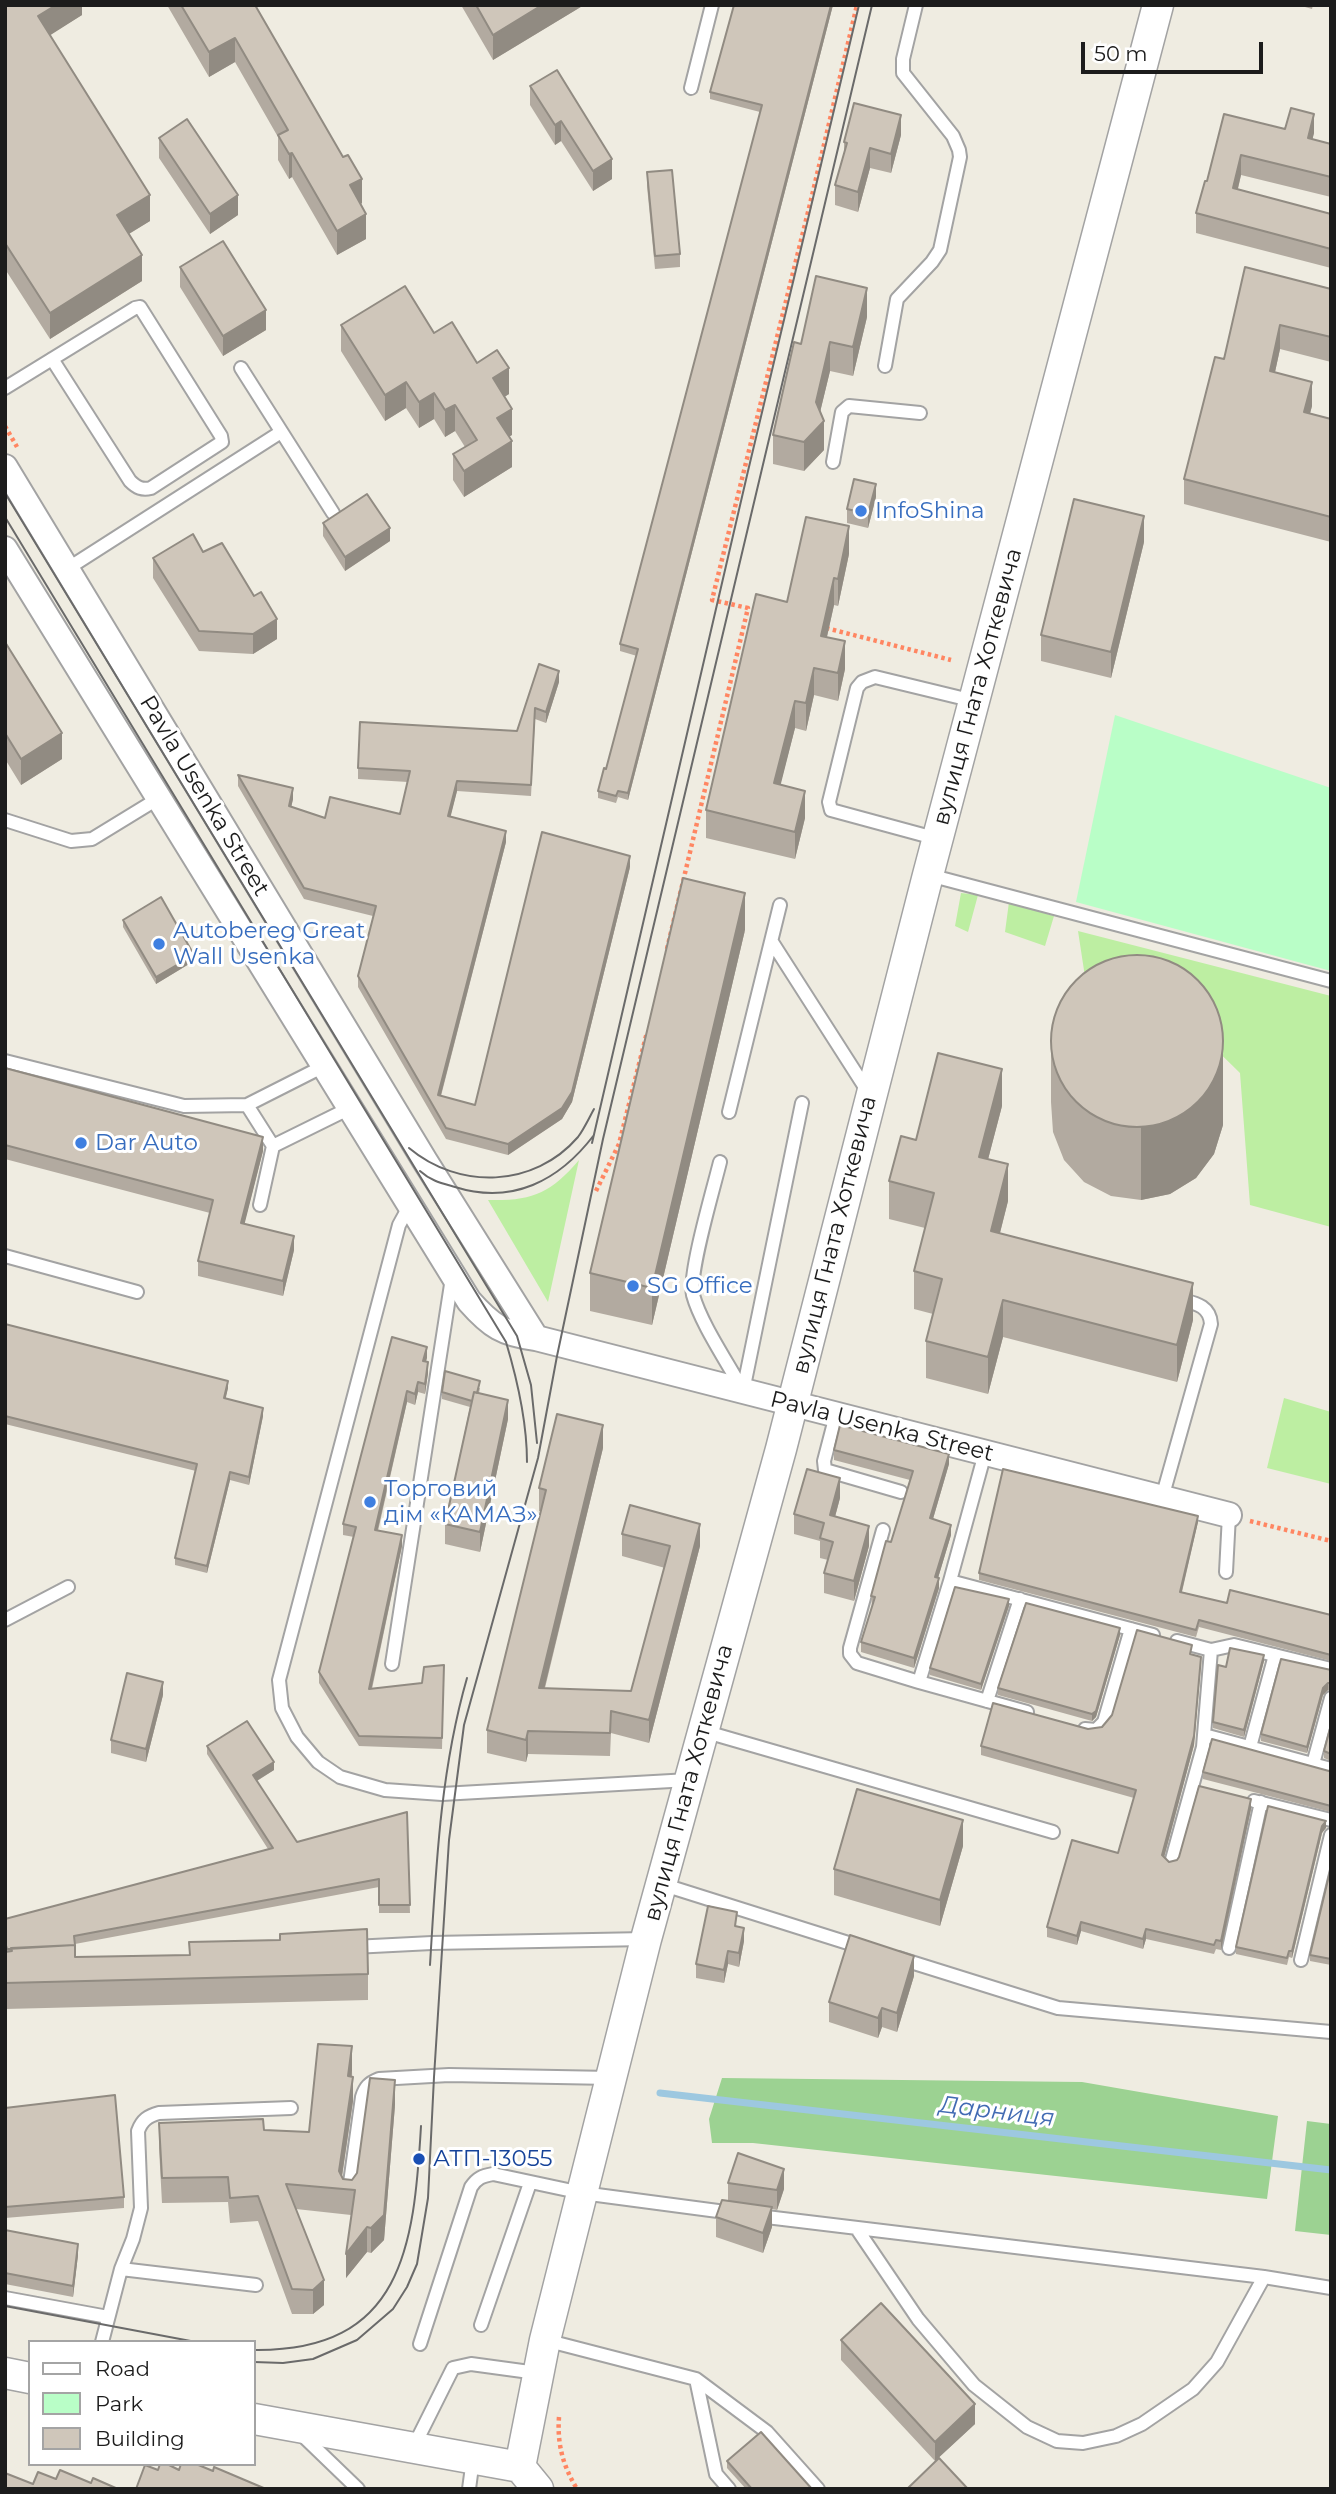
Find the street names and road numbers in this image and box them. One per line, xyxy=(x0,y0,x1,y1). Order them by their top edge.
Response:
street label: вулиця Гната Хоткевича xyxy=(928,546,1028,828)
street label: Pavla Usenka Street xyxy=(133,691,275,901)
street label: вулиця Гната Хоткевича xyxy=(787,1093,883,1377)
street label: Pavla Usenka Street xyxy=(767,1386,997,1468)
street label: вулиця Гната Хоткевича xyxy=(639,1642,739,1924)

